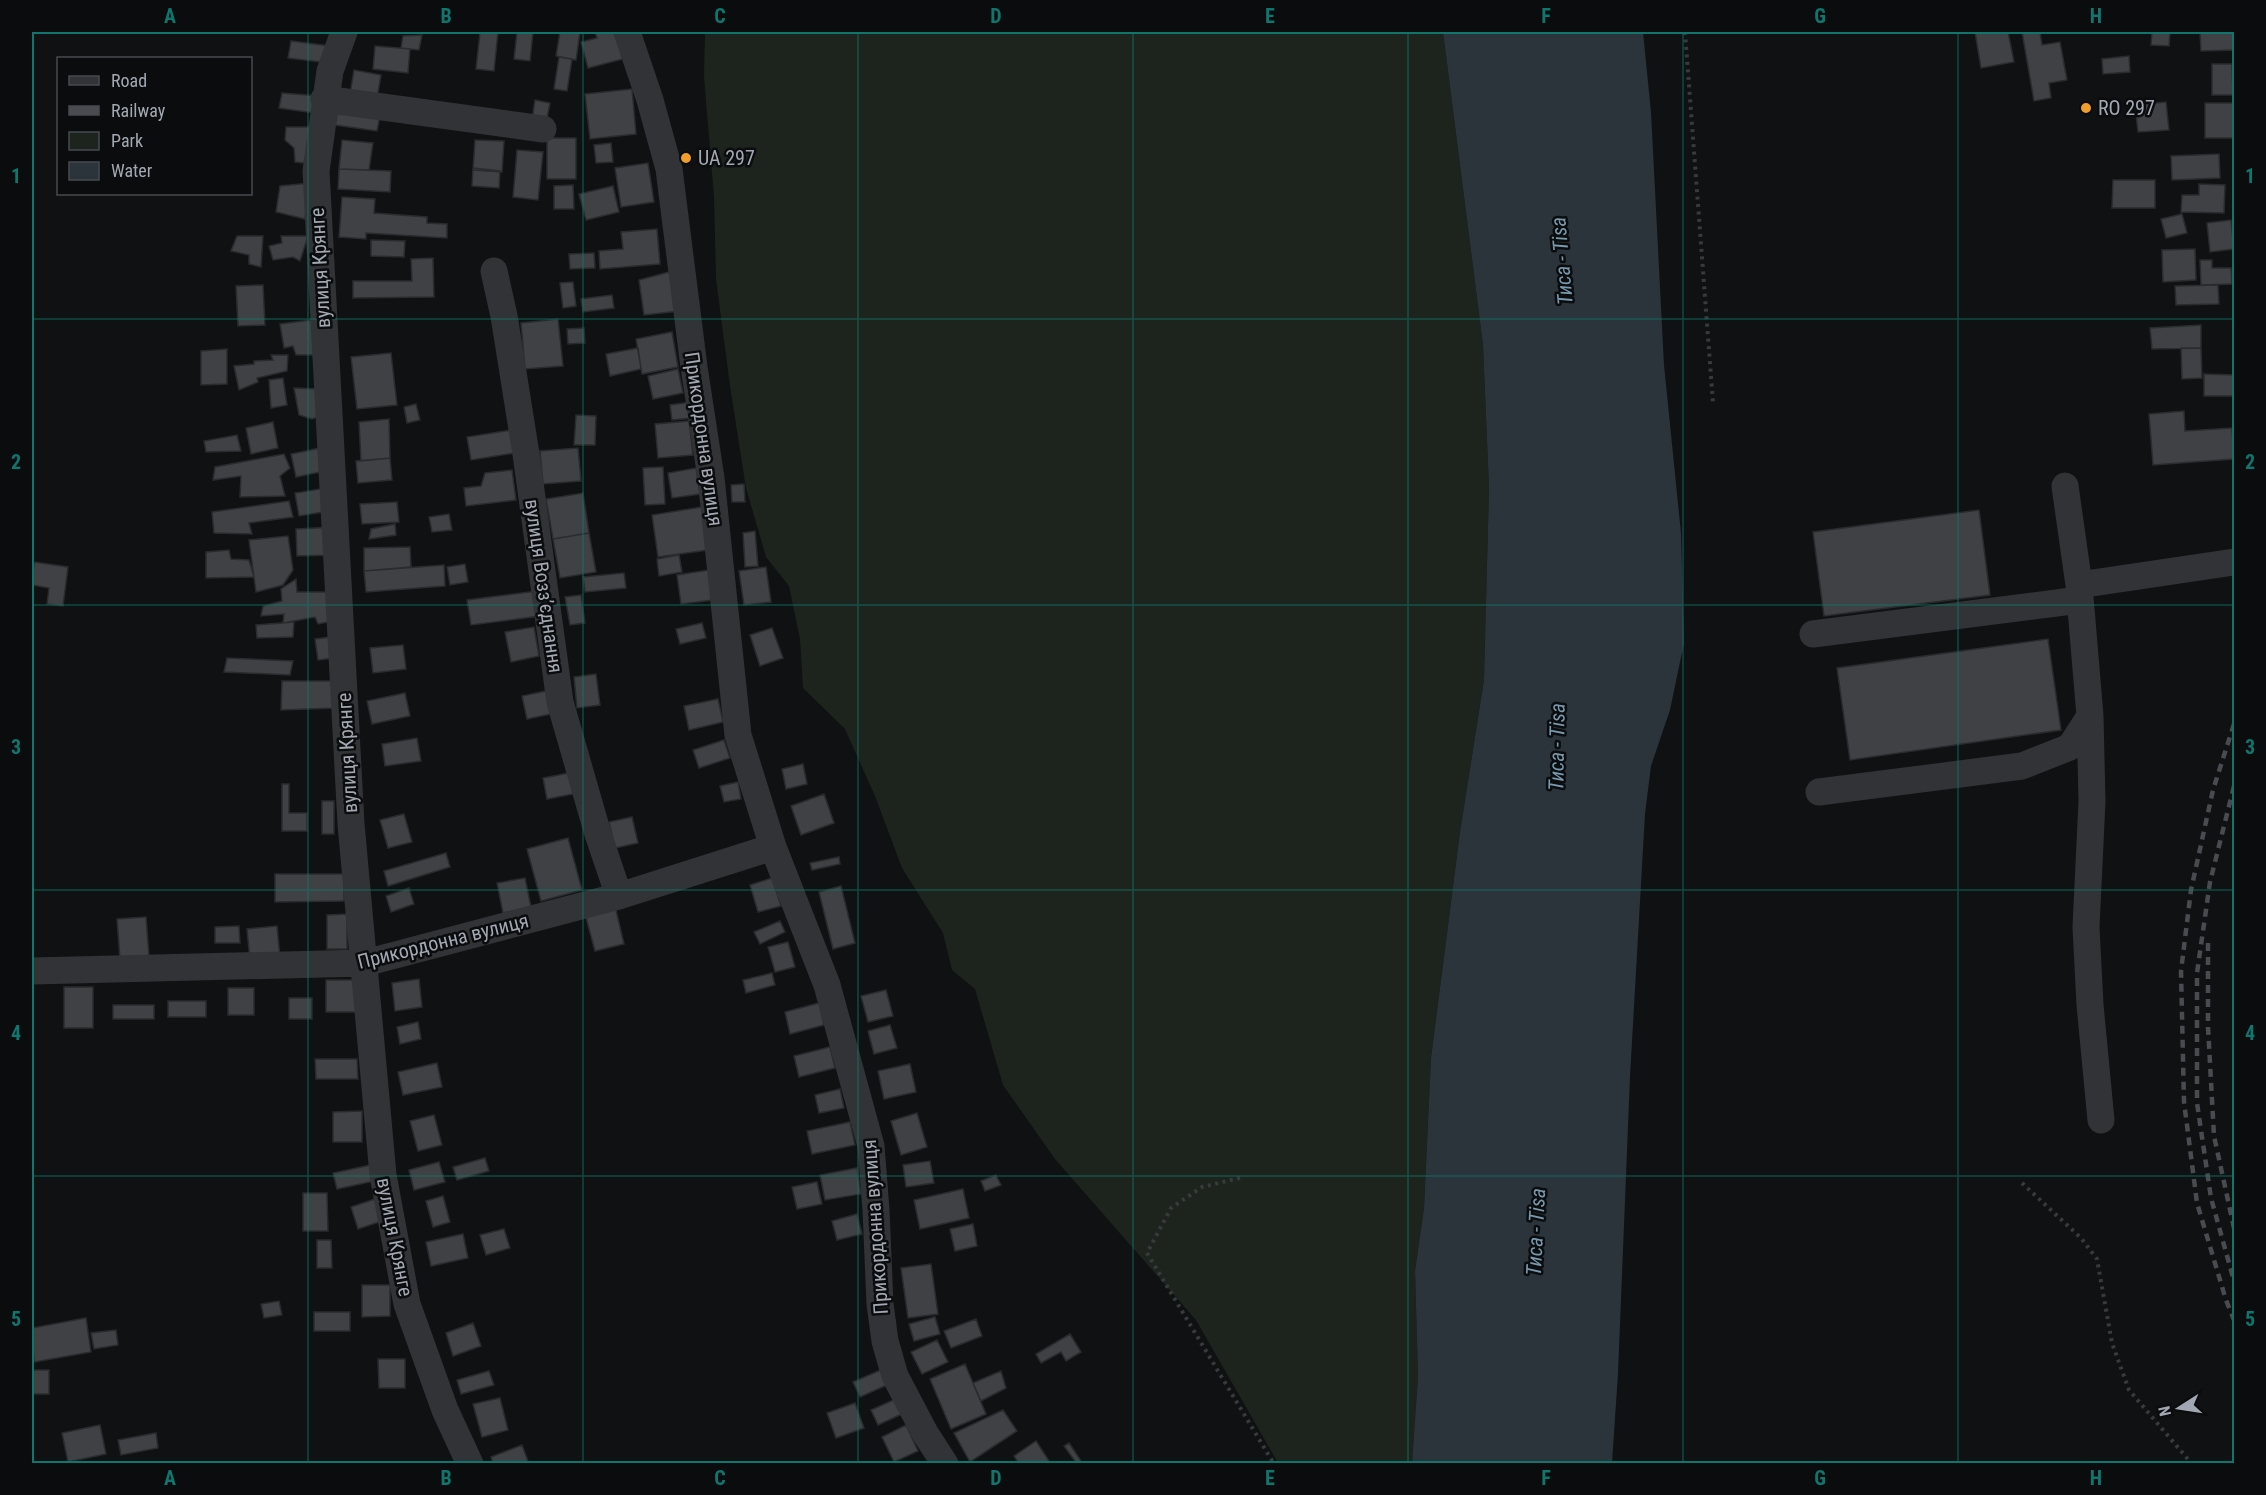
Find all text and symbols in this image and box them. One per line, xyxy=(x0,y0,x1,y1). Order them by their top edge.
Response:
text: A xyxy=(164,4,176,28)
text: B xyxy=(440,4,452,28)
text: C xyxy=(714,4,726,28)
text: D xyxy=(990,4,1002,28)
text: E xyxy=(1265,4,1275,28)
text: F xyxy=(1541,4,1551,28)
text: G xyxy=(1814,4,1826,28)
text: H xyxy=(2090,4,2102,28)
legend xyxy=(57,57,252,195)
text: Road xyxy=(111,70,147,91)
place label: RO 297 xyxy=(2098,96,2155,120)
text: Railway xyxy=(111,100,166,121)
marker: RO 297 xyxy=(2079,101,2093,115)
text: Park xyxy=(111,130,143,151)
place label: UA 297 xyxy=(698,146,755,170)
marker: UA 297 xyxy=(679,151,693,165)
text: Water xyxy=(111,160,153,181)
text: 1 xyxy=(11,164,21,188)
text: 1 xyxy=(2245,164,2255,188)
street label: вулиця Крянге xyxy=(305,207,335,329)
water label: Тиса - Tisa xyxy=(1546,216,1578,306)
street label: Прикордонна вулиця xyxy=(680,350,728,528)
text: 2 xyxy=(11,450,21,474)
text: 2 xyxy=(2245,450,2255,474)
street label: вулиця Воззʼєднання xyxy=(520,498,568,674)
street label: вулиця Крянге xyxy=(332,692,362,814)
water label: Тиса - Tisa xyxy=(1544,703,1570,791)
text: 3 xyxy=(11,735,21,759)
text: 3 xyxy=(2245,735,2255,759)
street label: Прикордонна вулиця xyxy=(355,908,531,974)
text: 4 xyxy=(11,1021,21,1045)
text: 4 xyxy=(2245,1021,2255,1045)
street label: Прикордонна вулиця xyxy=(857,1139,893,1315)
street label: вулиця Крянге xyxy=(372,1176,418,1298)
water label: Тиса - Tisa xyxy=(1522,1187,1550,1277)
text: 5 xyxy=(11,1307,21,1331)
text: 5 xyxy=(2245,1307,2255,1331)
north arrow xyxy=(2149,1378,2209,1438)
text: N xyxy=(2155,1404,2175,1418)
text: A xyxy=(164,1466,176,1490)
text: B xyxy=(440,1466,452,1490)
text: C xyxy=(714,1466,726,1490)
text: D xyxy=(990,1466,1002,1490)
text: E xyxy=(1265,1466,1275,1490)
text: F xyxy=(1541,1466,1551,1490)
text: G xyxy=(1814,1466,1826,1490)
text: H xyxy=(2090,1466,2102,1490)

